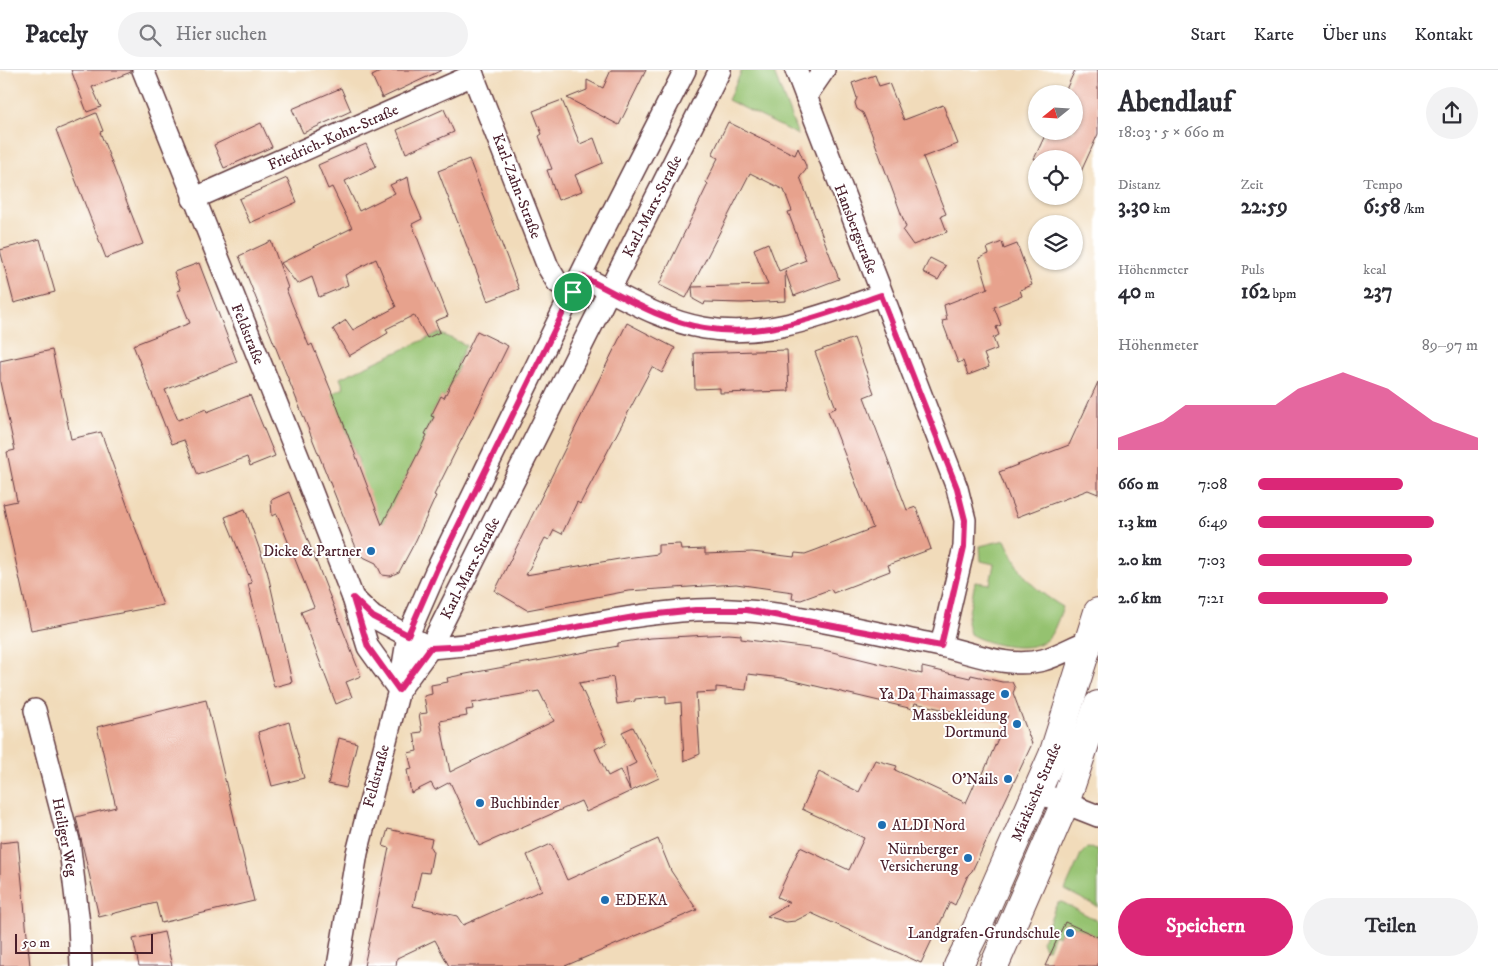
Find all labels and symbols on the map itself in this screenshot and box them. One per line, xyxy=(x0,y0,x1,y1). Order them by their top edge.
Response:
north arrow xyxy=(1028,85,1082,140)
street label: Friedrich-Kohn-Straße xyxy=(265,100,401,175)
street label: Karl-Zahn-Straße xyxy=(488,131,545,241)
street label: Karl-Marx-Straße xyxy=(619,152,686,260)
street label: Hansbergstraße xyxy=(830,181,881,277)
pin xyxy=(552,271,594,313)
street label: Feldstraße xyxy=(227,301,268,367)
street label: Karl-Marx-Straße xyxy=(437,514,504,622)
place label: Dicke & Partner xyxy=(263,542,361,561)
marker: Dicke & Partner xyxy=(365,545,377,557)
place label: Ya Da Thaimassage xyxy=(879,685,995,704)
marker: Ya Da Thaimassage xyxy=(999,688,1011,700)
place label: Massbekleidung Dortmund xyxy=(912,706,1008,742)
marker: Massbekleidung Dortmund xyxy=(1011,718,1023,730)
street label: Märkische Straße xyxy=(1007,740,1066,844)
street label: Feldstraße xyxy=(359,743,394,810)
place label: O'Nails xyxy=(952,770,998,789)
marker: O'Nails xyxy=(1002,773,1014,785)
place label: Buchbinder xyxy=(490,794,559,813)
street label: Heiliger Weg xyxy=(48,796,82,879)
marker: Buchbinder xyxy=(474,797,486,809)
place label: ALDI Nord xyxy=(892,816,966,835)
marker: ALDI Nord xyxy=(876,819,888,831)
place label: Nürnberger Versicherung xyxy=(879,840,959,876)
marker: Nürnberger Versicherung xyxy=(962,852,974,864)
place label: EDEKA xyxy=(615,891,668,910)
marker: EDEKA xyxy=(599,894,611,906)
place label: Landgrafen-Grundschule xyxy=(908,924,1060,943)
marker: Landgrafen-Grundschule xyxy=(1064,927,1076,939)
scale bar xyxy=(15,931,152,954)

